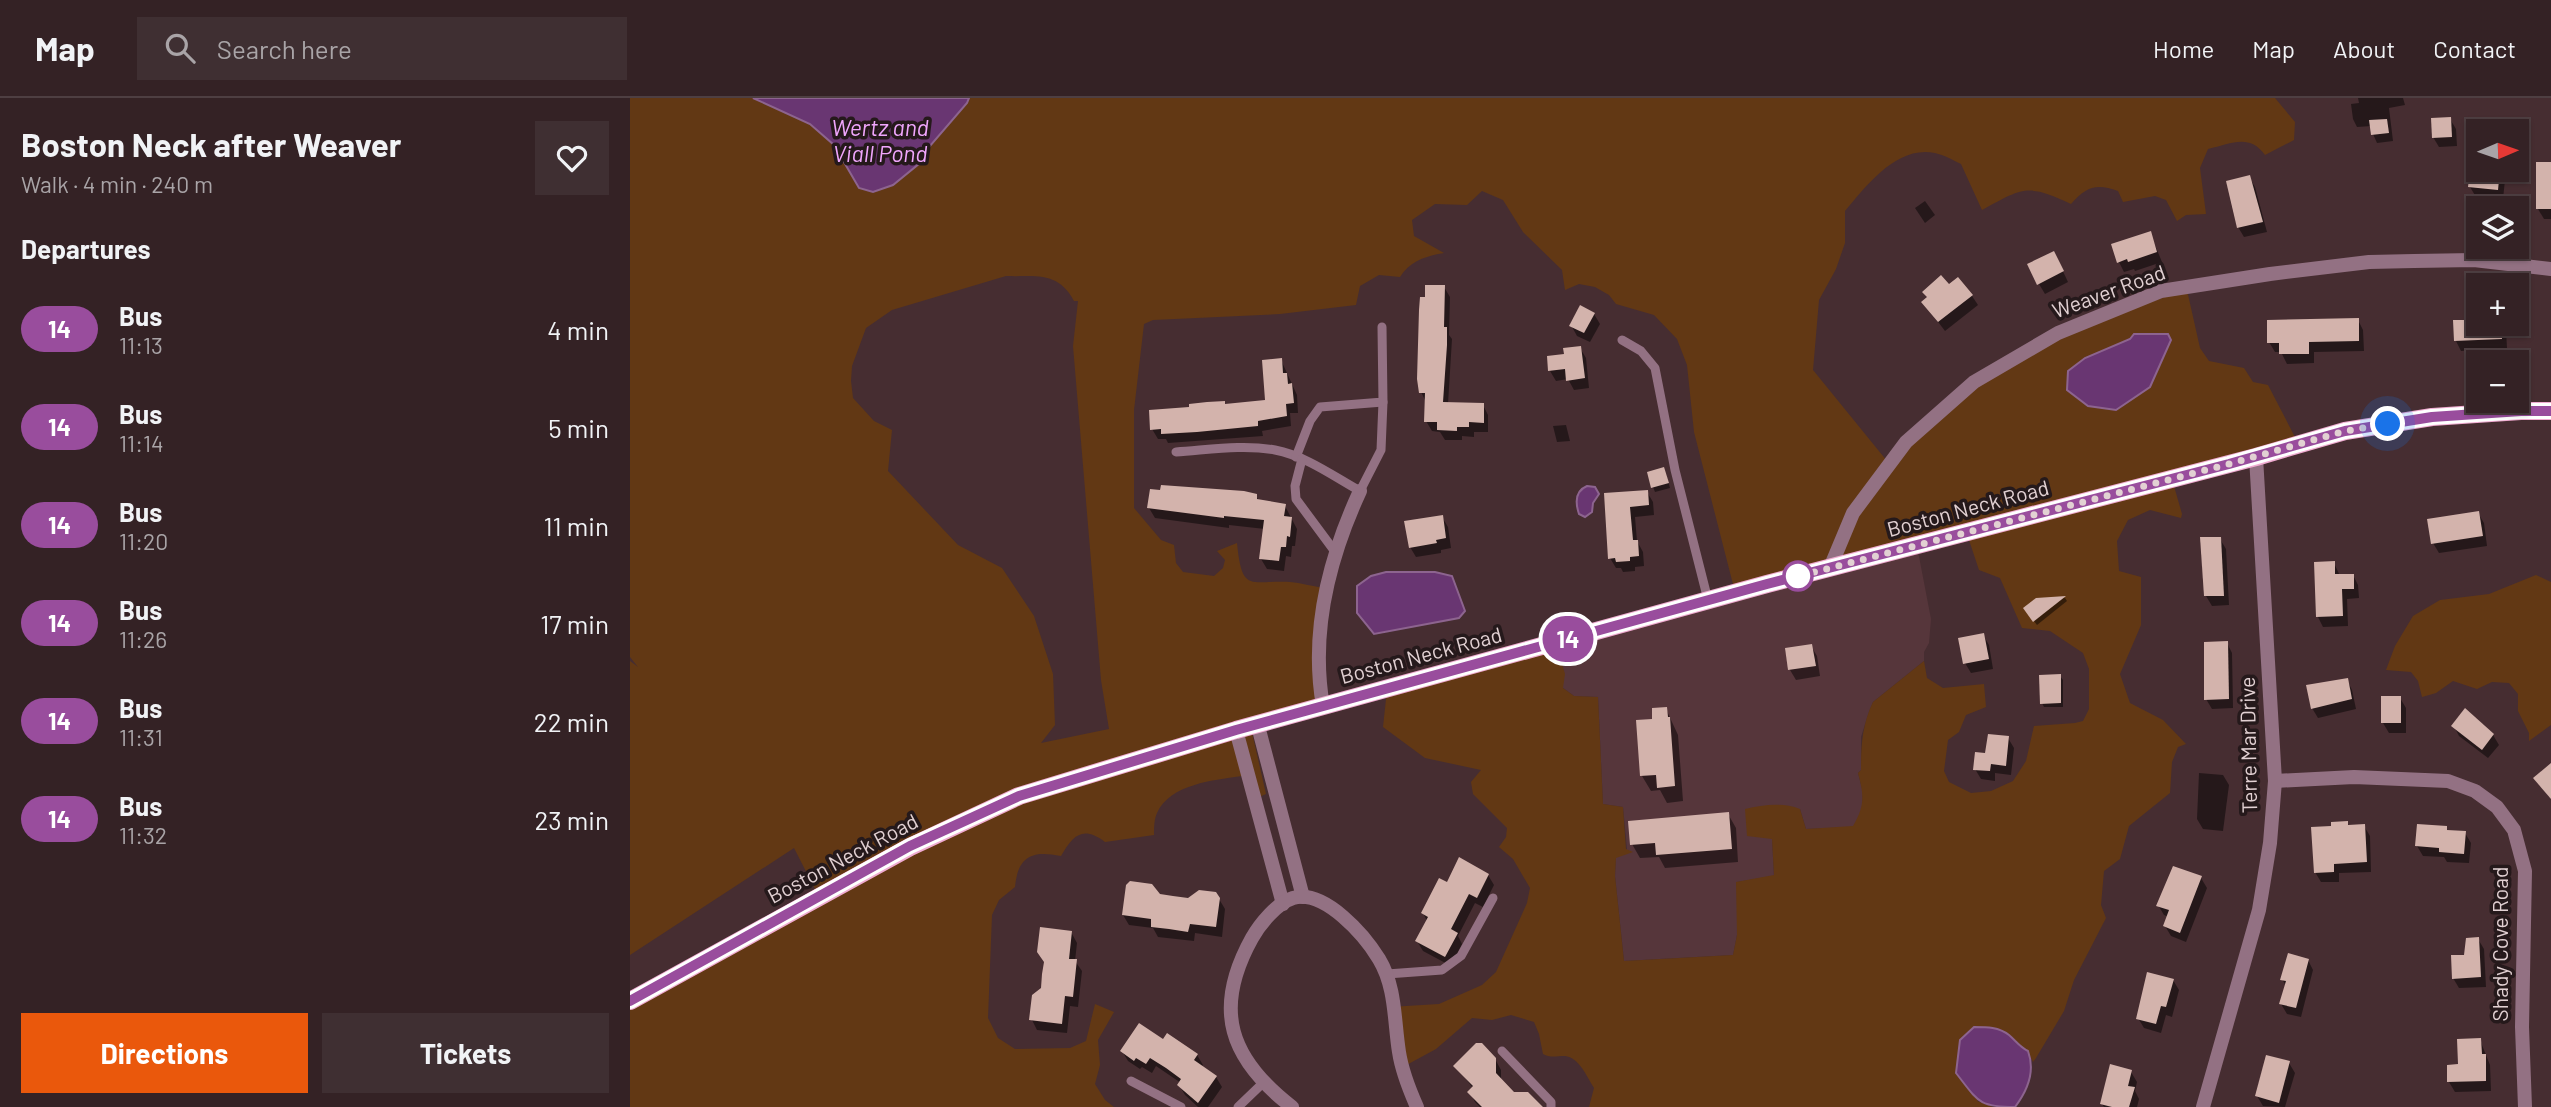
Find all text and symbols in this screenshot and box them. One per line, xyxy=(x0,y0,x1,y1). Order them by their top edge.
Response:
search box xyxy=(137,17,627,80)
text: Map xyxy=(35,28,95,68)
icon: search xyxy=(161,29,199,67)
text: Search here xyxy=(217,33,352,64)
text: Home xyxy=(2153,34,2214,63)
text: Map xyxy=(2252,34,2295,63)
text: About xyxy=(2333,34,2395,63)
text: Contact xyxy=(2433,34,2516,63)
water label: Wertz and Viall Pond xyxy=(831,113,929,167)
north arrow xyxy=(2466,119,2529,182)
map controls xyxy=(2466,119,2529,413)
button: heart xyxy=(535,121,609,195)
text: Boston Neck after Weaver xyxy=(21,124,401,164)
text: Walk · 4 min · 240 m xyxy=(21,170,213,198)
button: layers xyxy=(2466,196,2529,259)
text: Departures xyxy=(21,233,151,264)
street label: Weaver Road xyxy=(2049,259,2168,323)
button: + xyxy=(2466,273,2529,336)
text: Bus xyxy=(119,300,162,331)
text: 14 xyxy=(48,314,71,343)
text: 4 min xyxy=(547,314,609,345)
text: 11:13 xyxy=(119,331,163,359)
button: − xyxy=(2466,350,2529,413)
text: Bus xyxy=(119,398,162,429)
your location xyxy=(2370,406,2405,441)
text: 14 xyxy=(48,412,71,441)
text: 5 min xyxy=(548,412,609,443)
text: 11:14 xyxy=(119,429,164,457)
street label: Boston Neck Road xyxy=(1884,474,2051,541)
text: Bus xyxy=(119,496,162,527)
text: 14 xyxy=(48,510,71,539)
text: 11 min xyxy=(543,510,609,541)
text: 11:20 xyxy=(119,527,168,555)
unlabelled marker xyxy=(1783,561,1813,591)
text: Bus xyxy=(119,594,162,625)
text: 14 xyxy=(48,608,71,637)
text: 17 min xyxy=(540,608,609,639)
line badge: 14 xyxy=(1536,616,1600,662)
street label: Boston Neck Road xyxy=(1337,621,1504,688)
text: 14 xyxy=(1556,624,1580,653)
text: 11:26 xyxy=(119,625,167,653)
street label: Terre Mar Drive xyxy=(2234,676,2261,814)
text: Bus xyxy=(119,692,162,723)
text: 14 xyxy=(48,706,71,735)
text: 22 min xyxy=(534,706,609,737)
text: 11:31 xyxy=(119,723,163,751)
text: Bus xyxy=(119,790,162,821)
text: 14 xyxy=(48,804,71,833)
text: 23 min xyxy=(534,804,609,835)
street label: Boston Neck Road xyxy=(763,808,922,908)
text: 11:32 xyxy=(119,821,167,849)
street label: Shady Cove Road xyxy=(2487,867,2512,1021)
button: Directions xyxy=(21,1013,308,1093)
button: Tickets xyxy=(322,1013,609,1093)

